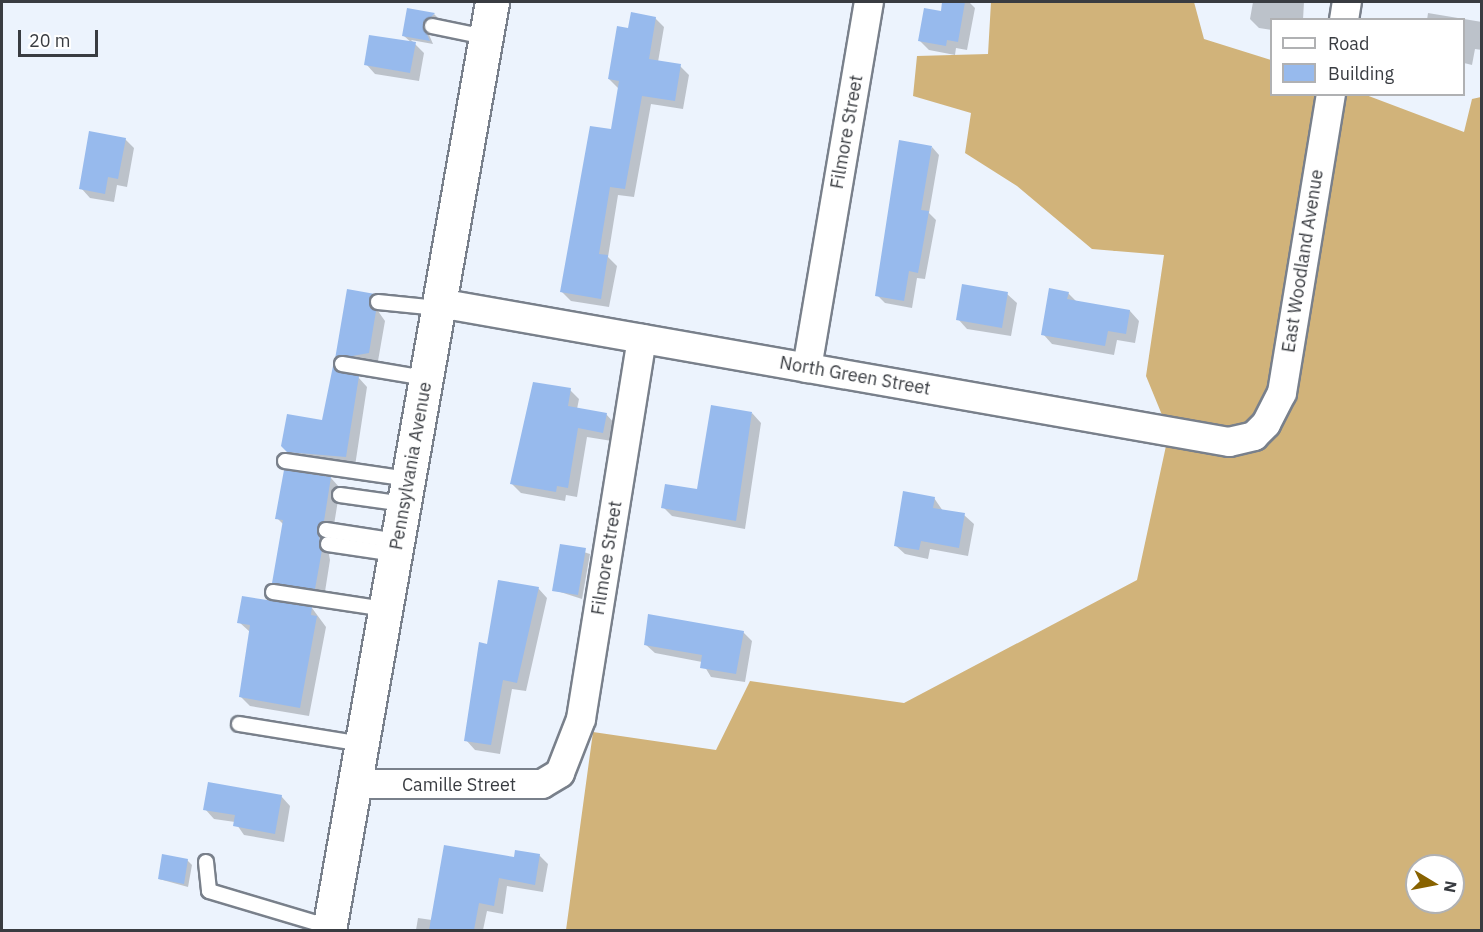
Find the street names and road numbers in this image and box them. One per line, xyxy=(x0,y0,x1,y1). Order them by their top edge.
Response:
street label: Filmore Street xyxy=(826,73,868,191)
street label: East Woodland Avenue xyxy=(1278,168,1328,354)
street label: North Green Street xyxy=(778,352,932,400)
street label: Pennsylvania Avenue xyxy=(386,380,436,552)
street label: Filmore Street xyxy=(587,499,627,617)
street label: Camille Street xyxy=(402,774,516,796)

